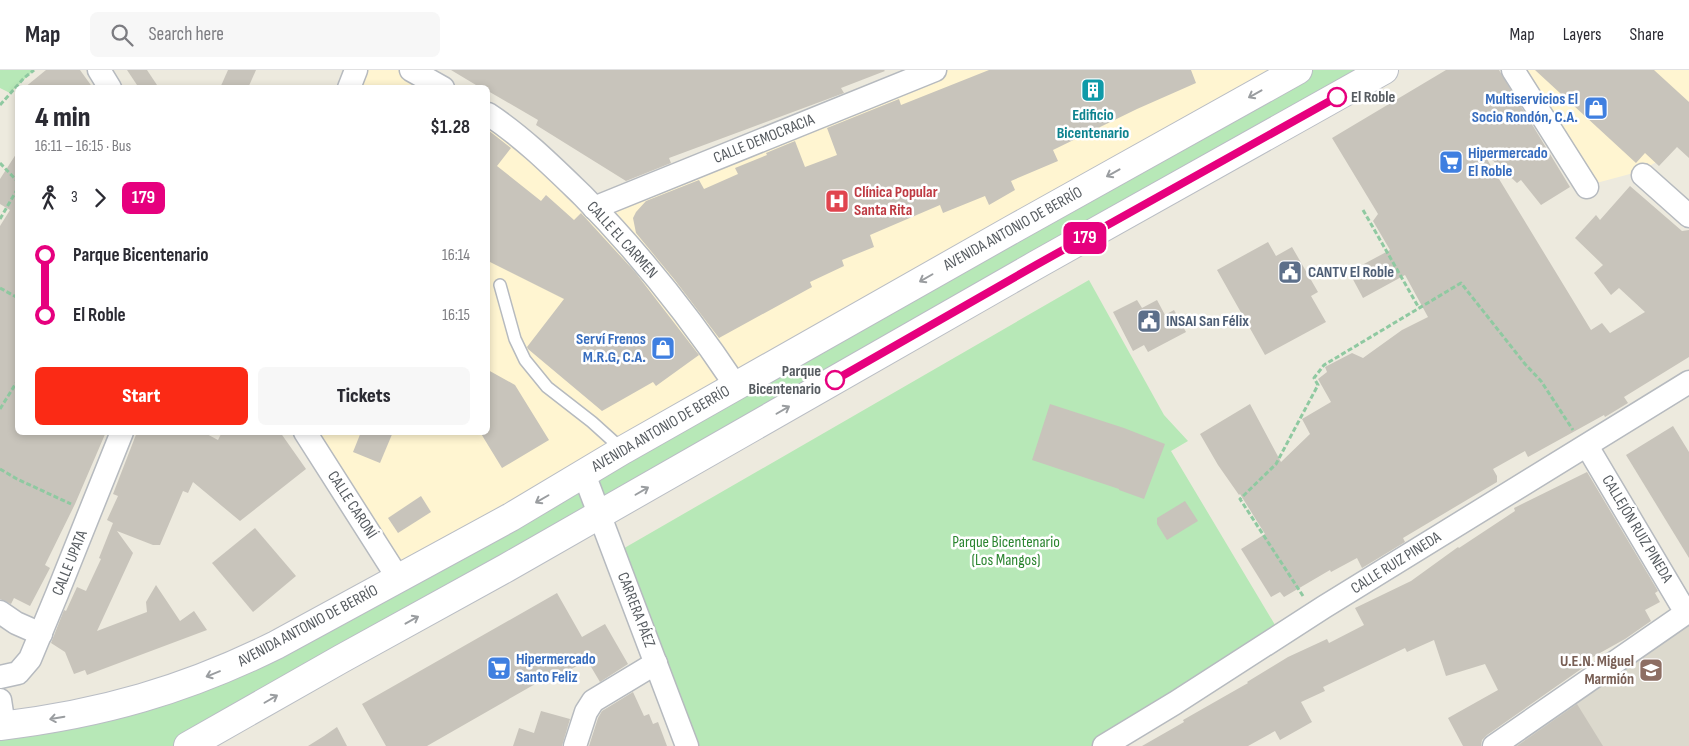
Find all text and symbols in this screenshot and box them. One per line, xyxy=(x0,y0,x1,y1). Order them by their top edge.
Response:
search box xyxy=(90,12,440,57)
text: Map xyxy=(25,20,60,49)
icon: search xyxy=(108,21,136,49)
text: Search here xyxy=(148,23,224,46)
text: Map xyxy=(1510,24,1535,45)
text: Layers xyxy=(1563,24,1602,45)
text: Share xyxy=(1630,24,1664,45)
building icon: Edificio Bicentenario xyxy=(1080,77,1106,103)
marker: El Roble xyxy=(1327,87,1347,107)
place label: El Roble xyxy=(1351,88,1396,107)
one-way arrow xyxy=(1248,89,1263,99)
place label: Multiservicios El Socio Rondón, C.A. xyxy=(1472,90,1578,127)
shop icon: Multiservicios El Socio Rondón, C.A. xyxy=(1583,95,1609,121)
text: 4 min xyxy=(35,101,90,134)
place label: Edificio Bicentenario xyxy=(1057,106,1129,143)
street label: CALLE DEMOCRACIA xyxy=(711,110,817,168)
text: $1.28 xyxy=(430,116,470,139)
text: 16:11 – 16:15 · Bus xyxy=(35,137,131,156)
place label: Hipermercado El Roble xyxy=(1468,144,1548,181)
supermarket icon: Hipermercado El Roble xyxy=(1438,149,1464,175)
one-way arrow xyxy=(1106,168,1121,178)
place label: Clínica Popular Santa Rita xyxy=(854,183,938,220)
street label: AVENIDA ANTONIO DE BERRÍO xyxy=(939,183,1086,276)
icon: walk xyxy=(35,184,63,212)
icon: forward xyxy=(86,184,114,212)
text: 179 xyxy=(132,187,155,208)
text: 3 xyxy=(71,188,78,207)
hospital icon: Clínica Popular Santa Rita xyxy=(824,188,850,214)
street label: CALLE EL CARMEN xyxy=(583,198,661,282)
line badge: 179 xyxy=(1056,222,1114,254)
text: 179 xyxy=(1073,227,1097,248)
text: Parque Bicentenario xyxy=(73,244,209,267)
text: 16:14 xyxy=(442,246,470,265)
public building icon: CANTV El Roble xyxy=(1277,259,1303,285)
place label: CANTV El Roble xyxy=(1308,263,1394,282)
one-way arrow xyxy=(919,274,934,284)
text: El Roble xyxy=(73,304,126,327)
text: 16:15 xyxy=(442,306,470,325)
public building icon: INSAI San Félix xyxy=(1136,308,1162,334)
place label: INSAI San Félix xyxy=(1166,312,1249,331)
place label: Serví Frenos M.R.G, C.A. xyxy=(576,330,646,367)
shop icon: Serví Frenos M.R.G, C.A. xyxy=(650,335,676,361)
place label: Parque Bicentenario xyxy=(749,362,821,399)
button: Start xyxy=(35,367,248,425)
button: Tickets xyxy=(258,367,470,425)
marker: Parque Bicentenario xyxy=(825,370,845,390)
street label: AVENIDA ANTONIO DE BERRÍO xyxy=(588,382,733,477)
one-way arrow xyxy=(775,405,790,414)
street label: CALLE CARONÍ xyxy=(323,468,381,542)
street label: CALLEJÓN RUIZ PINEDA xyxy=(1597,472,1677,586)
one-way arrow xyxy=(634,485,648,495)
one-way arrow xyxy=(536,494,550,504)
street label: CALLE UPATA xyxy=(48,527,92,598)
street label: CALLE RUIZ PINEDA xyxy=(1348,528,1445,598)
park label: Parque Bicentenario (Los Mangos) xyxy=(952,533,1060,570)
street label: CARRERA PÁEZ xyxy=(613,570,659,651)
street label: AVENIDA ANTONIO DE BERRÍO xyxy=(234,581,382,672)
one-way arrow xyxy=(405,614,419,624)
place label: Hipermercado Santo Feliz xyxy=(516,650,596,687)
place label: U.E.N. Miguel Marmión xyxy=(1560,652,1634,689)
supermarket icon: Hipermercado Santo Feliz xyxy=(486,655,512,681)
school or university icon: U.E.N. Miguel Marmión xyxy=(1638,657,1664,683)
one-way arrow xyxy=(206,670,221,679)
one-way arrow xyxy=(263,694,278,704)
one-way arrow xyxy=(50,713,66,723)

